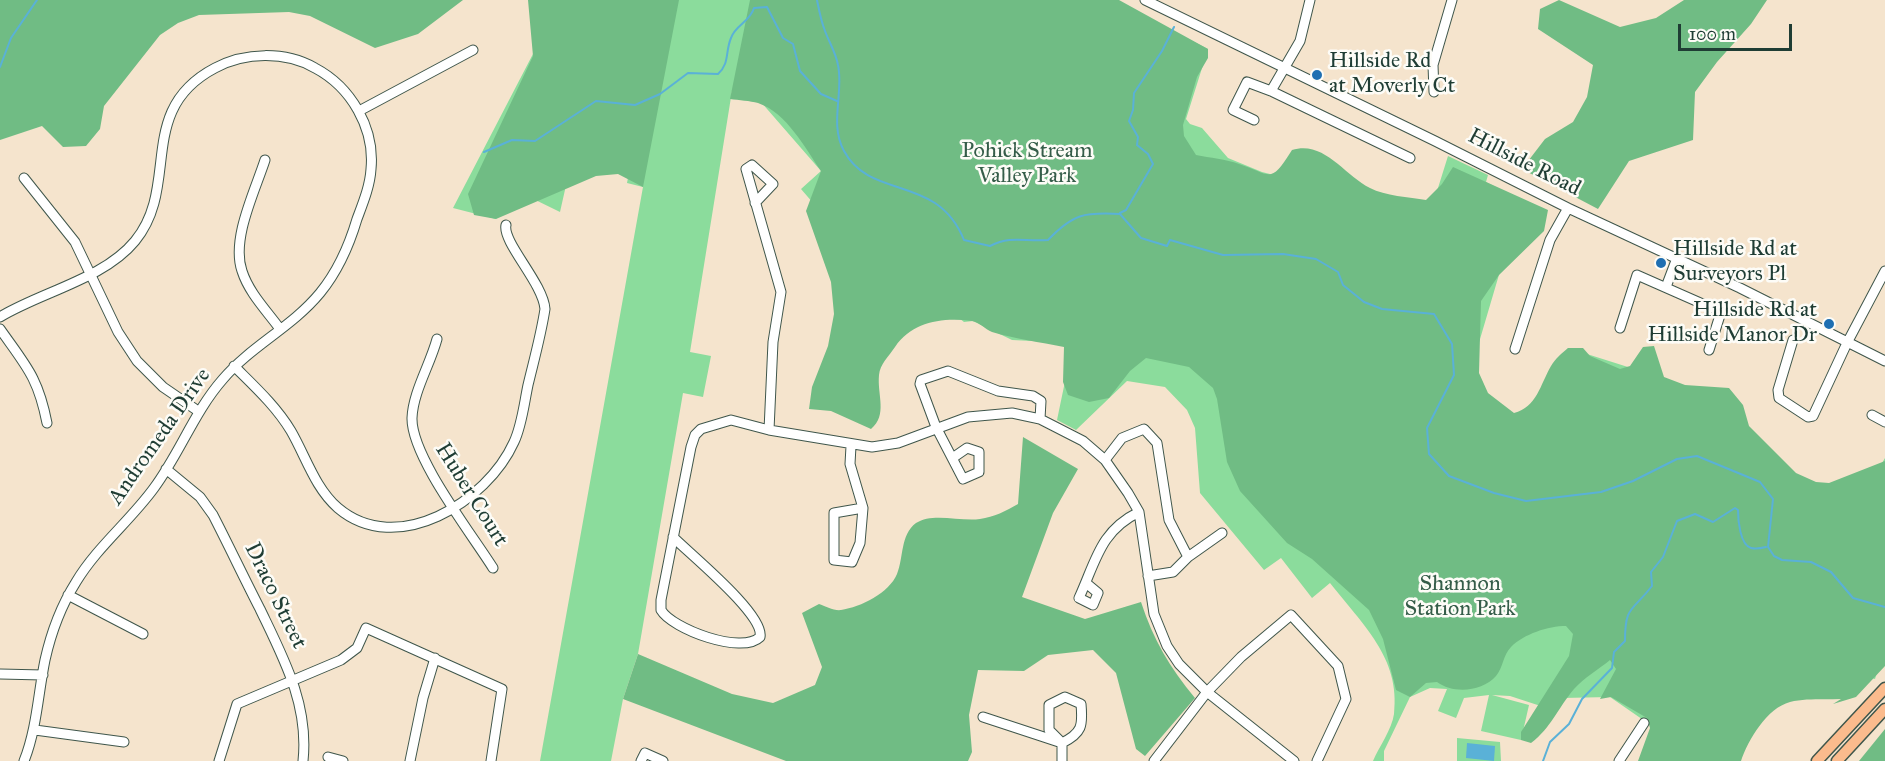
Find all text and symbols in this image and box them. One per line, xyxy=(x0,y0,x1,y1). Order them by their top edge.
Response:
scale bar xyxy=(1681,12,1795,50)
text: 100 m xyxy=(1689,23,1736,45)
place label: Hillside Rd at Moverly Ct xyxy=(1329,49,1455,100)
marker: Hillside Rd at Moverly Ct xyxy=(1310,68,1324,82)
street label: Hillside Road xyxy=(1463,123,1585,203)
park label: Pohick Stream Valley Park xyxy=(961,139,1093,190)
place label: Hillside Rd at Surveyors Pl xyxy=(1673,237,1797,288)
marker: Hillside Rd at Surveyors Pl xyxy=(1654,256,1668,270)
place label: Hillside Rd at Hillside Manor Dr xyxy=(1647,298,1817,350)
marker: Hillside Rd at Hillside Manor Dr xyxy=(1822,317,1836,331)
street label: Andromeda Drive xyxy=(103,364,217,510)
street label: Huber Court xyxy=(429,438,513,552)
street label: Draco Street xyxy=(238,539,312,653)
park label: Shannon Station Park xyxy=(1404,572,1516,624)

